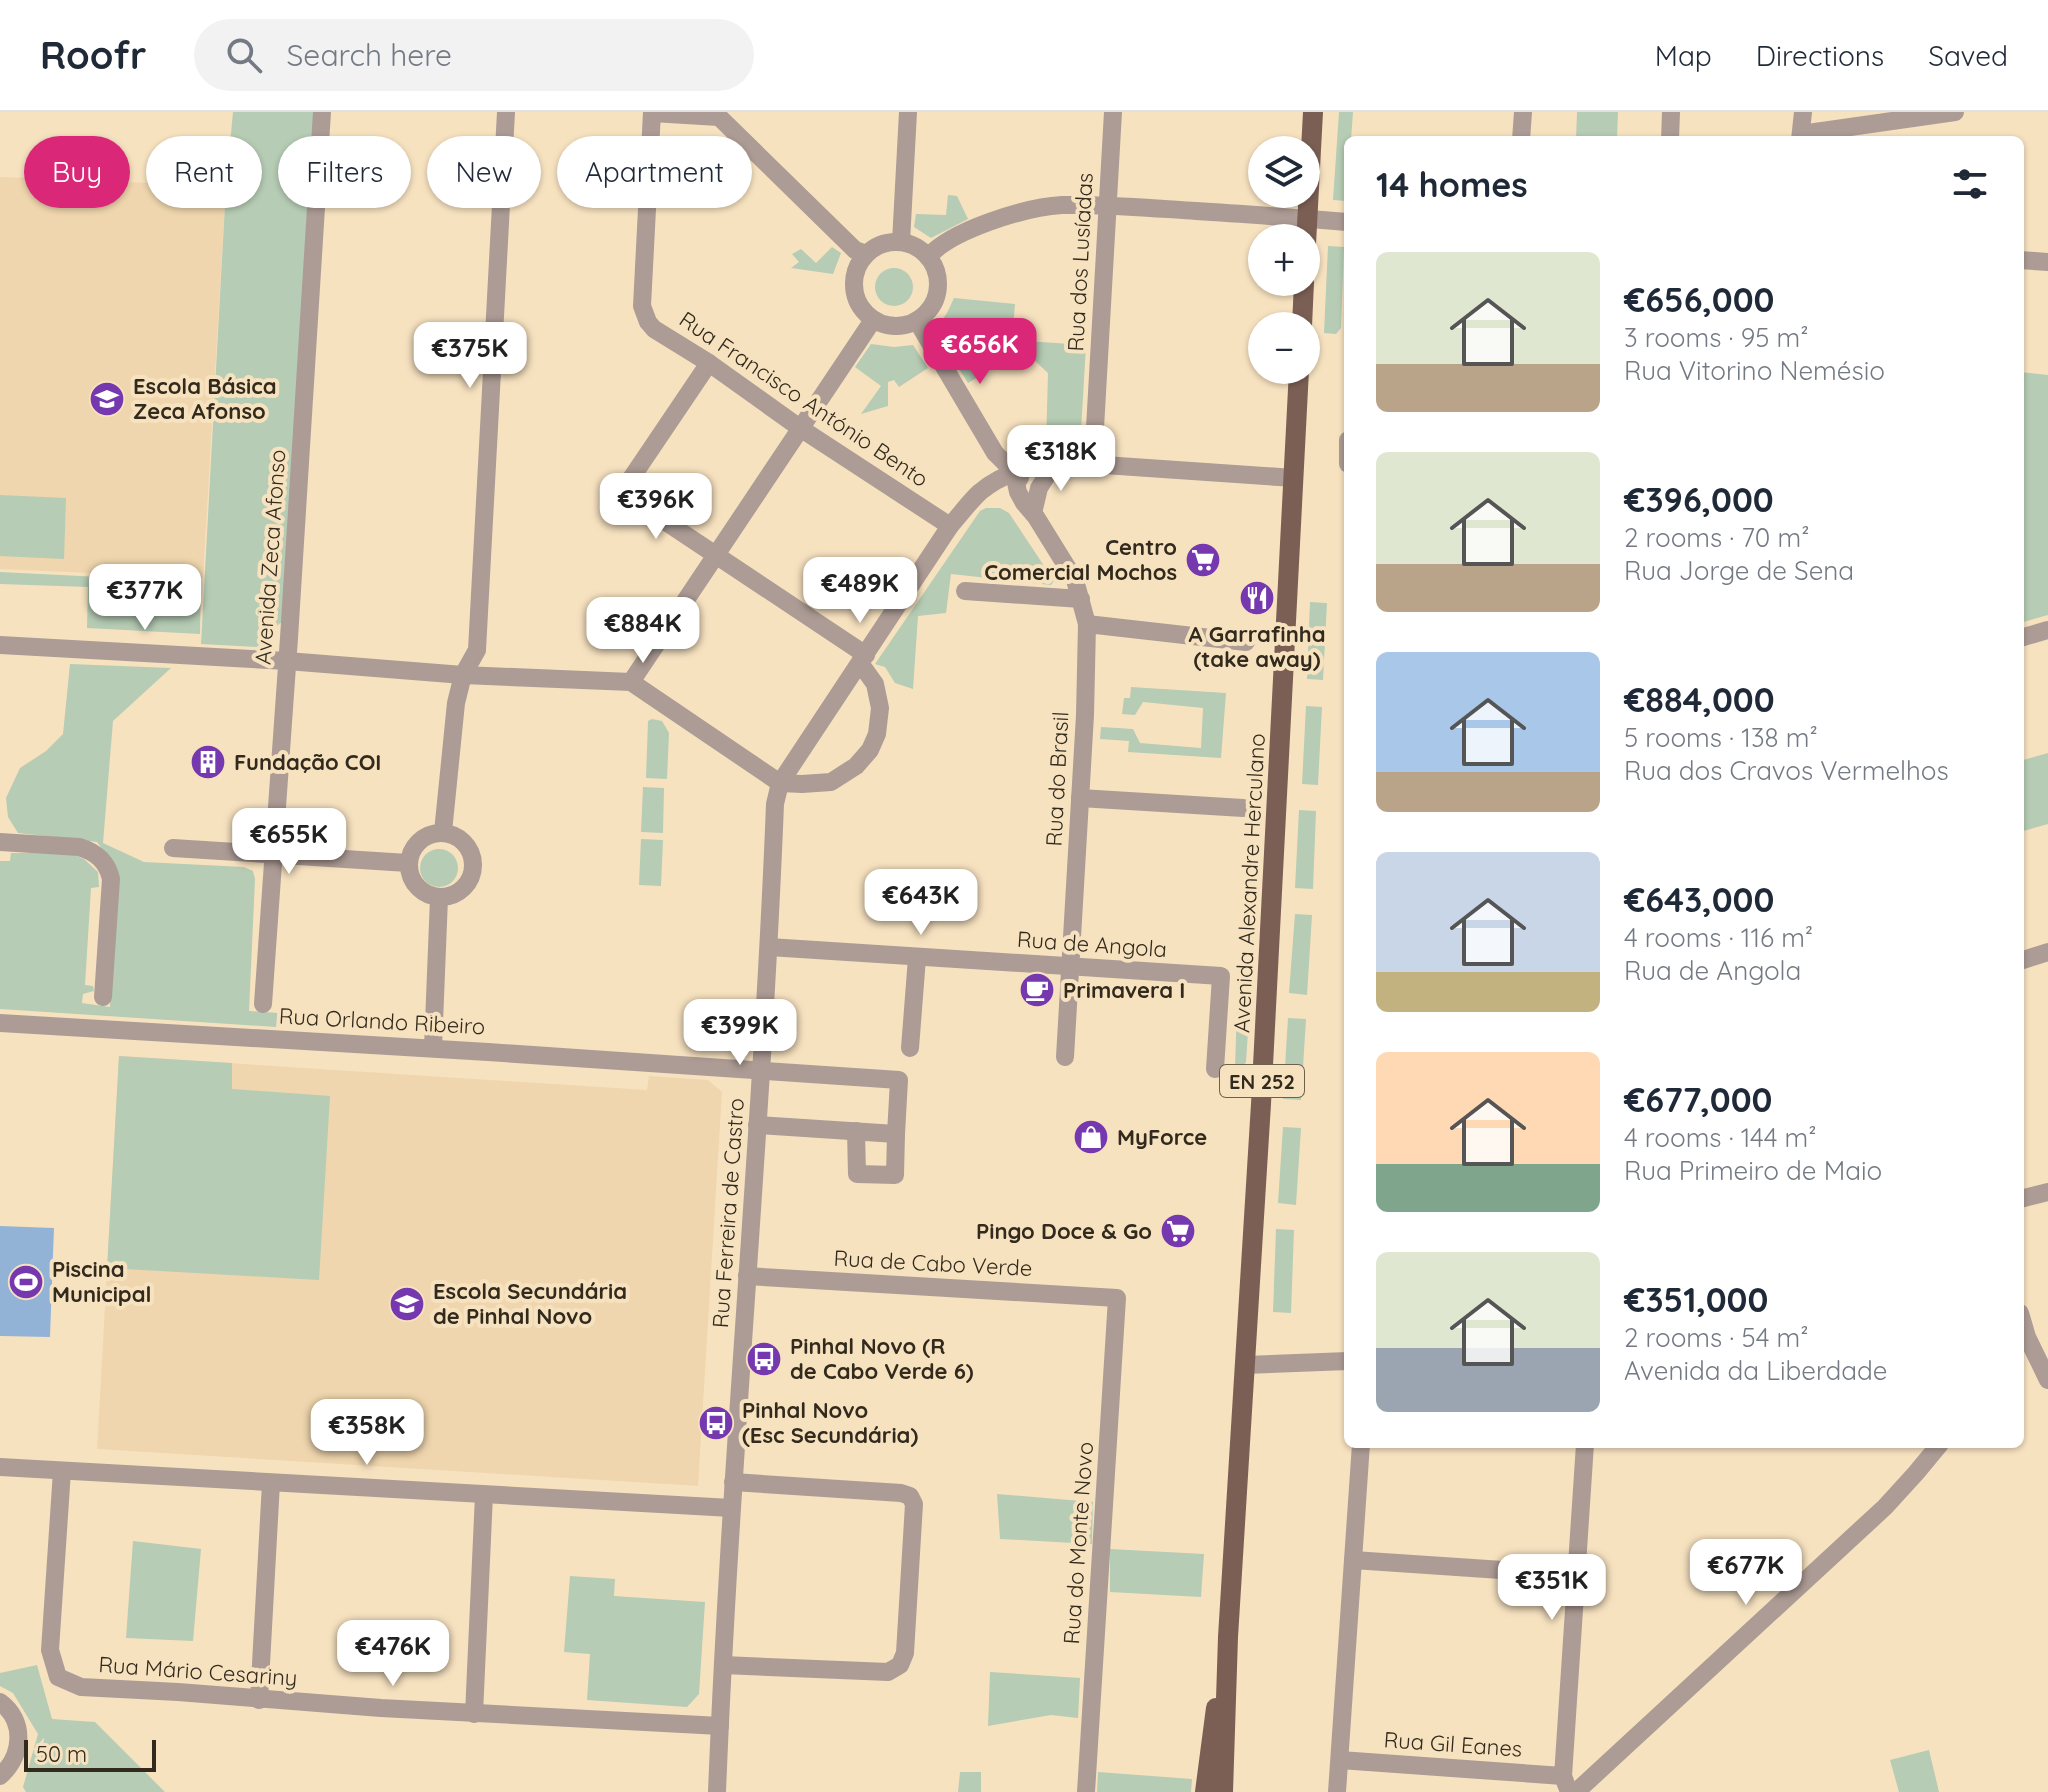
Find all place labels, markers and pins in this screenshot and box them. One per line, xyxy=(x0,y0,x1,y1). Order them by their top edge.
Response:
pin: €656K xyxy=(924,318,1036,386)
pin: €375K xyxy=(414,322,526,390)
place label: Escola Básica Zeca Afonso xyxy=(133,372,277,425)
school or university icon: Escola Básica Zeca Afonso xyxy=(88,380,126,418)
pin: €318K xyxy=(1005,425,1117,493)
pin: €396K xyxy=(600,473,712,541)
place label: Centro Comercial Mochos xyxy=(984,533,1177,586)
supermarket icon: Centro Comercial Mochos xyxy=(1184,541,1222,579)
pin: €489K xyxy=(804,557,916,625)
pin: €377K xyxy=(89,564,201,632)
restaurant icon: A Garrafinha (take away) xyxy=(1238,579,1276,617)
pin: €884K xyxy=(587,597,699,665)
place label: A Garrafinha (take away) xyxy=(1189,620,1325,673)
building icon: Fundação COI xyxy=(189,743,227,781)
place label: Fundação COI xyxy=(234,748,381,776)
pin: €655K xyxy=(233,808,345,876)
pin: €643K xyxy=(865,869,977,937)
cafe icon: Primavera I xyxy=(1018,971,1056,1009)
place label: Primavera I xyxy=(1063,976,1185,1004)
pin: €399K xyxy=(684,999,796,1067)
shop icon: MyForce xyxy=(1072,1118,1110,1156)
place label: MyForce xyxy=(1117,1123,1207,1151)
supermarket icon: Pingo Doce & Go xyxy=(1159,1212,1197,1250)
place label: Pingo Doce & Go xyxy=(976,1217,1152,1245)
place label: Piscina Municipal xyxy=(52,1255,151,1308)
sports icon: Piscina Municipal xyxy=(7,1263,45,1301)
place label: Escola Secundária de Pinhal Novo xyxy=(433,1277,627,1330)
school or university icon: Escola Secundária de Pinhal Novo xyxy=(388,1285,426,1323)
place label: Pinhal Novo (R de Cabo Verde 6) xyxy=(790,1332,974,1385)
bus stop icon: Pinhal Novo (R de Cabo Verde 6) xyxy=(745,1340,783,1378)
place label: Pinhal Novo (Esc Secundária) xyxy=(742,1396,918,1449)
pin: €358K xyxy=(311,1399,423,1467)
bus stop icon: Pinhal Novo (Esc Secundária) xyxy=(697,1404,735,1442)
pin: €677K xyxy=(1690,1539,1802,1607)
pin: €351K xyxy=(1496,1554,1608,1622)
pin: €476K xyxy=(337,1620,449,1688)

